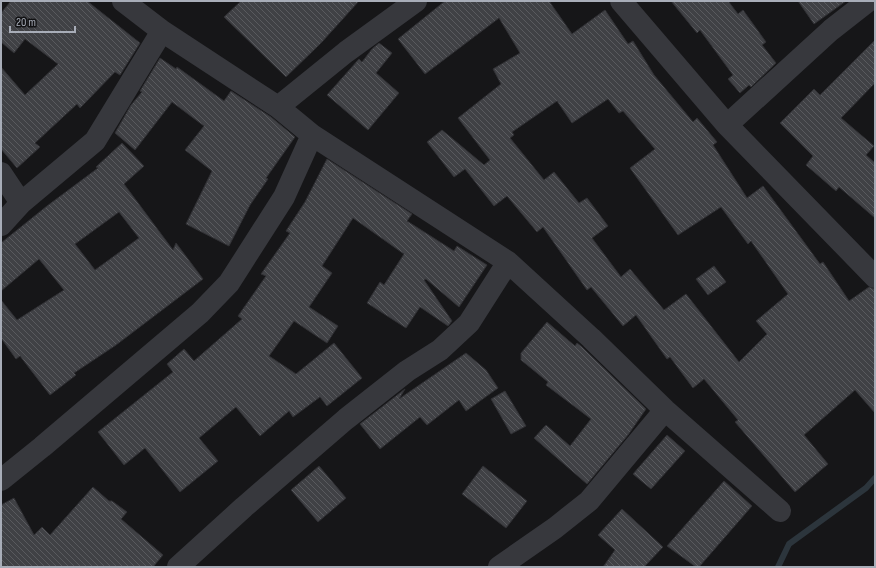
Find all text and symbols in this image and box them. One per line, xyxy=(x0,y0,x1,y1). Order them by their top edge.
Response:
scale bar xyxy=(10,8,75,34)
text: 20 m xyxy=(16,15,36,30)

